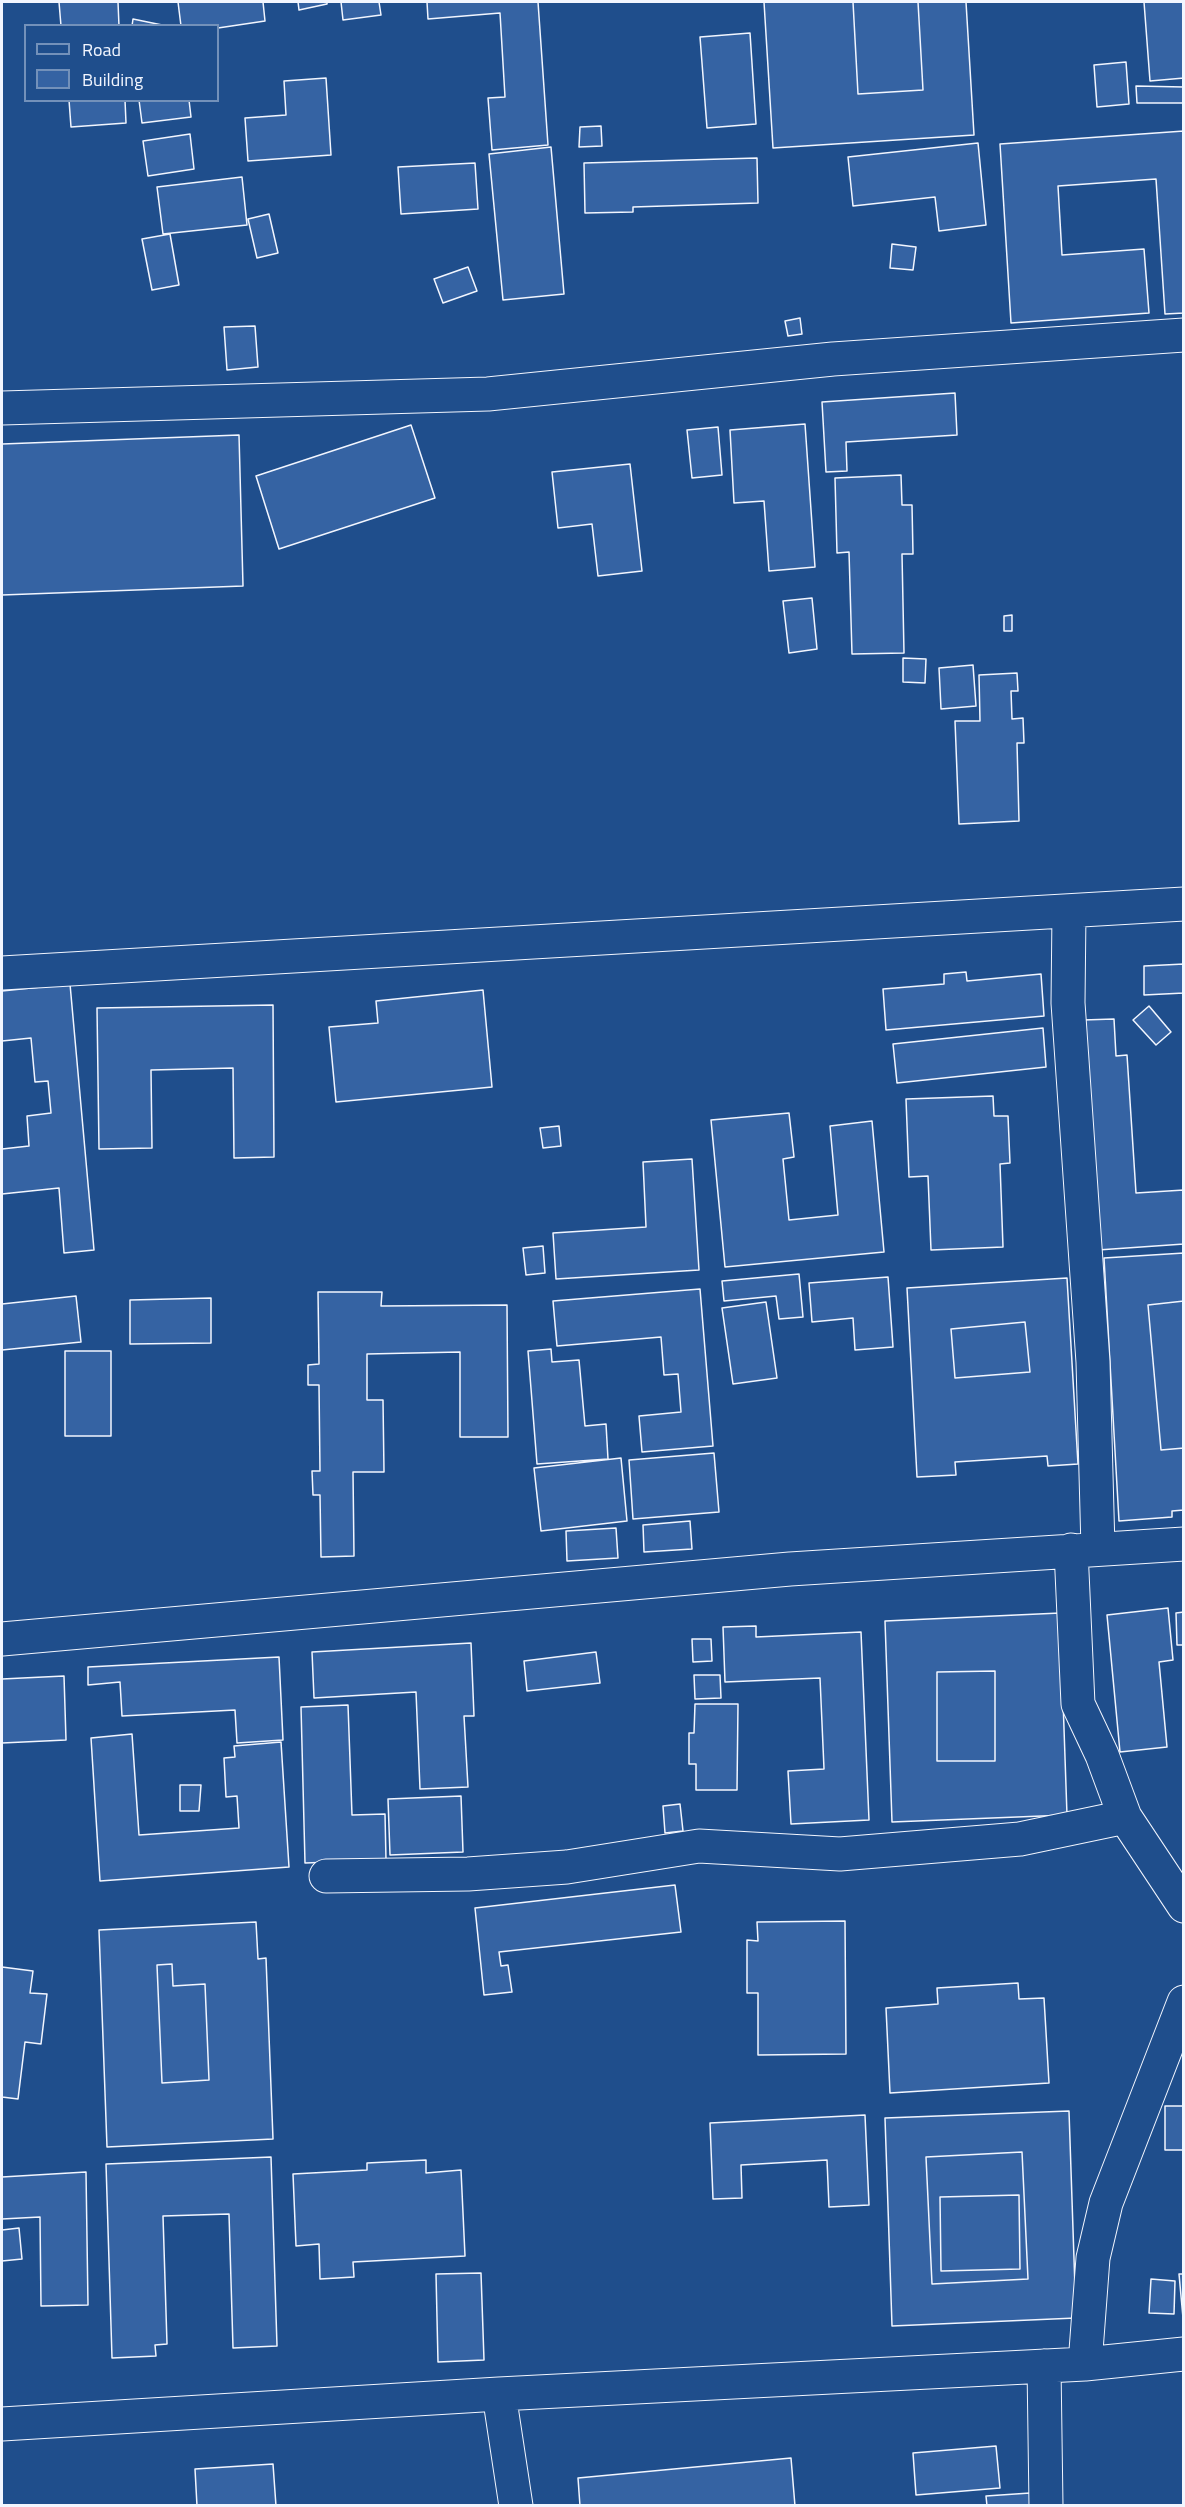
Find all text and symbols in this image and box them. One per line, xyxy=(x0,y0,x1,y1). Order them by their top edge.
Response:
legend xyxy=(24,24,219,102)
text: Road xyxy=(82,36,121,63)
text: Building xyxy=(82,66,143,93)

